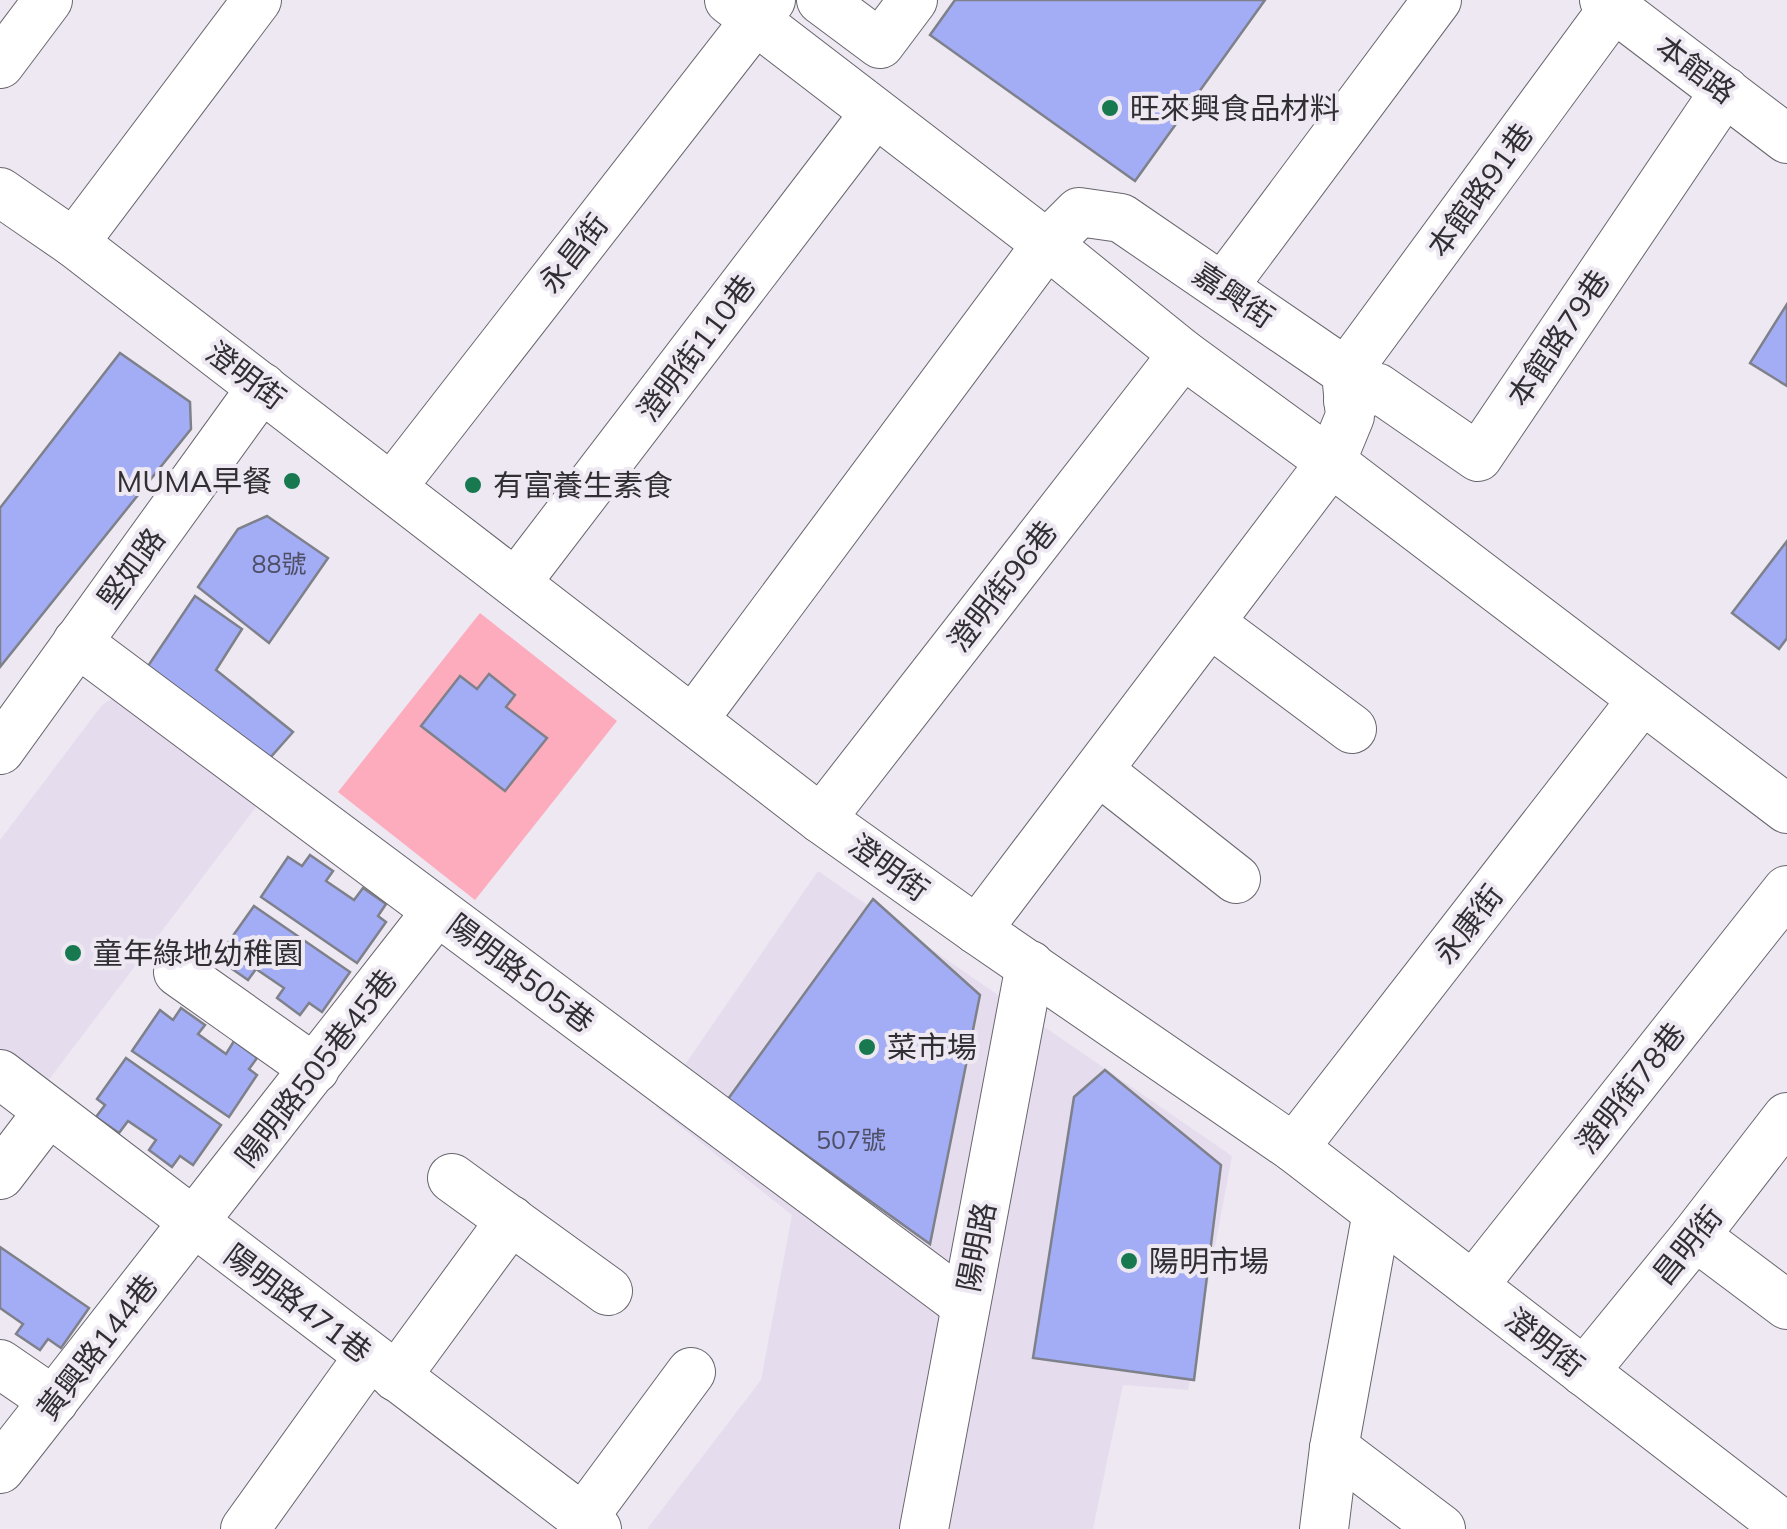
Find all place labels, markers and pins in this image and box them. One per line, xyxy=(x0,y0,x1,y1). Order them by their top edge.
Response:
place label: 旺來興食品材料 xyxy=(1130,89,1340,127)
marker: 旺來興食品材料 xyxy=(1099,97,1121,119)
place label: MUMA早餐 xyxy=(117,462,272,500)
place label: 有富養生素食 xyxy=(493,466,673,504)
marker: MUMA早餐 xyxy=(281,470,303,492)
marker: 有富養生素食 xyxy=(462,474,484,496)
place label: 童年綠地幼稚園 xyxy=(93,934,303,972)
marker: 童年綠地幼稚園 xyxy=(62,942,84,964)
place label: 菜市場 xyxy=(887,1028,977,1066)
marker: 菜市場 xyxy=(856,1036,878,1058)
place label: 陽明市場 xyxy=(1149,1242,1269,1280)
marker: 陽明市場 xyxy=(1118,1250,1140,1272)

